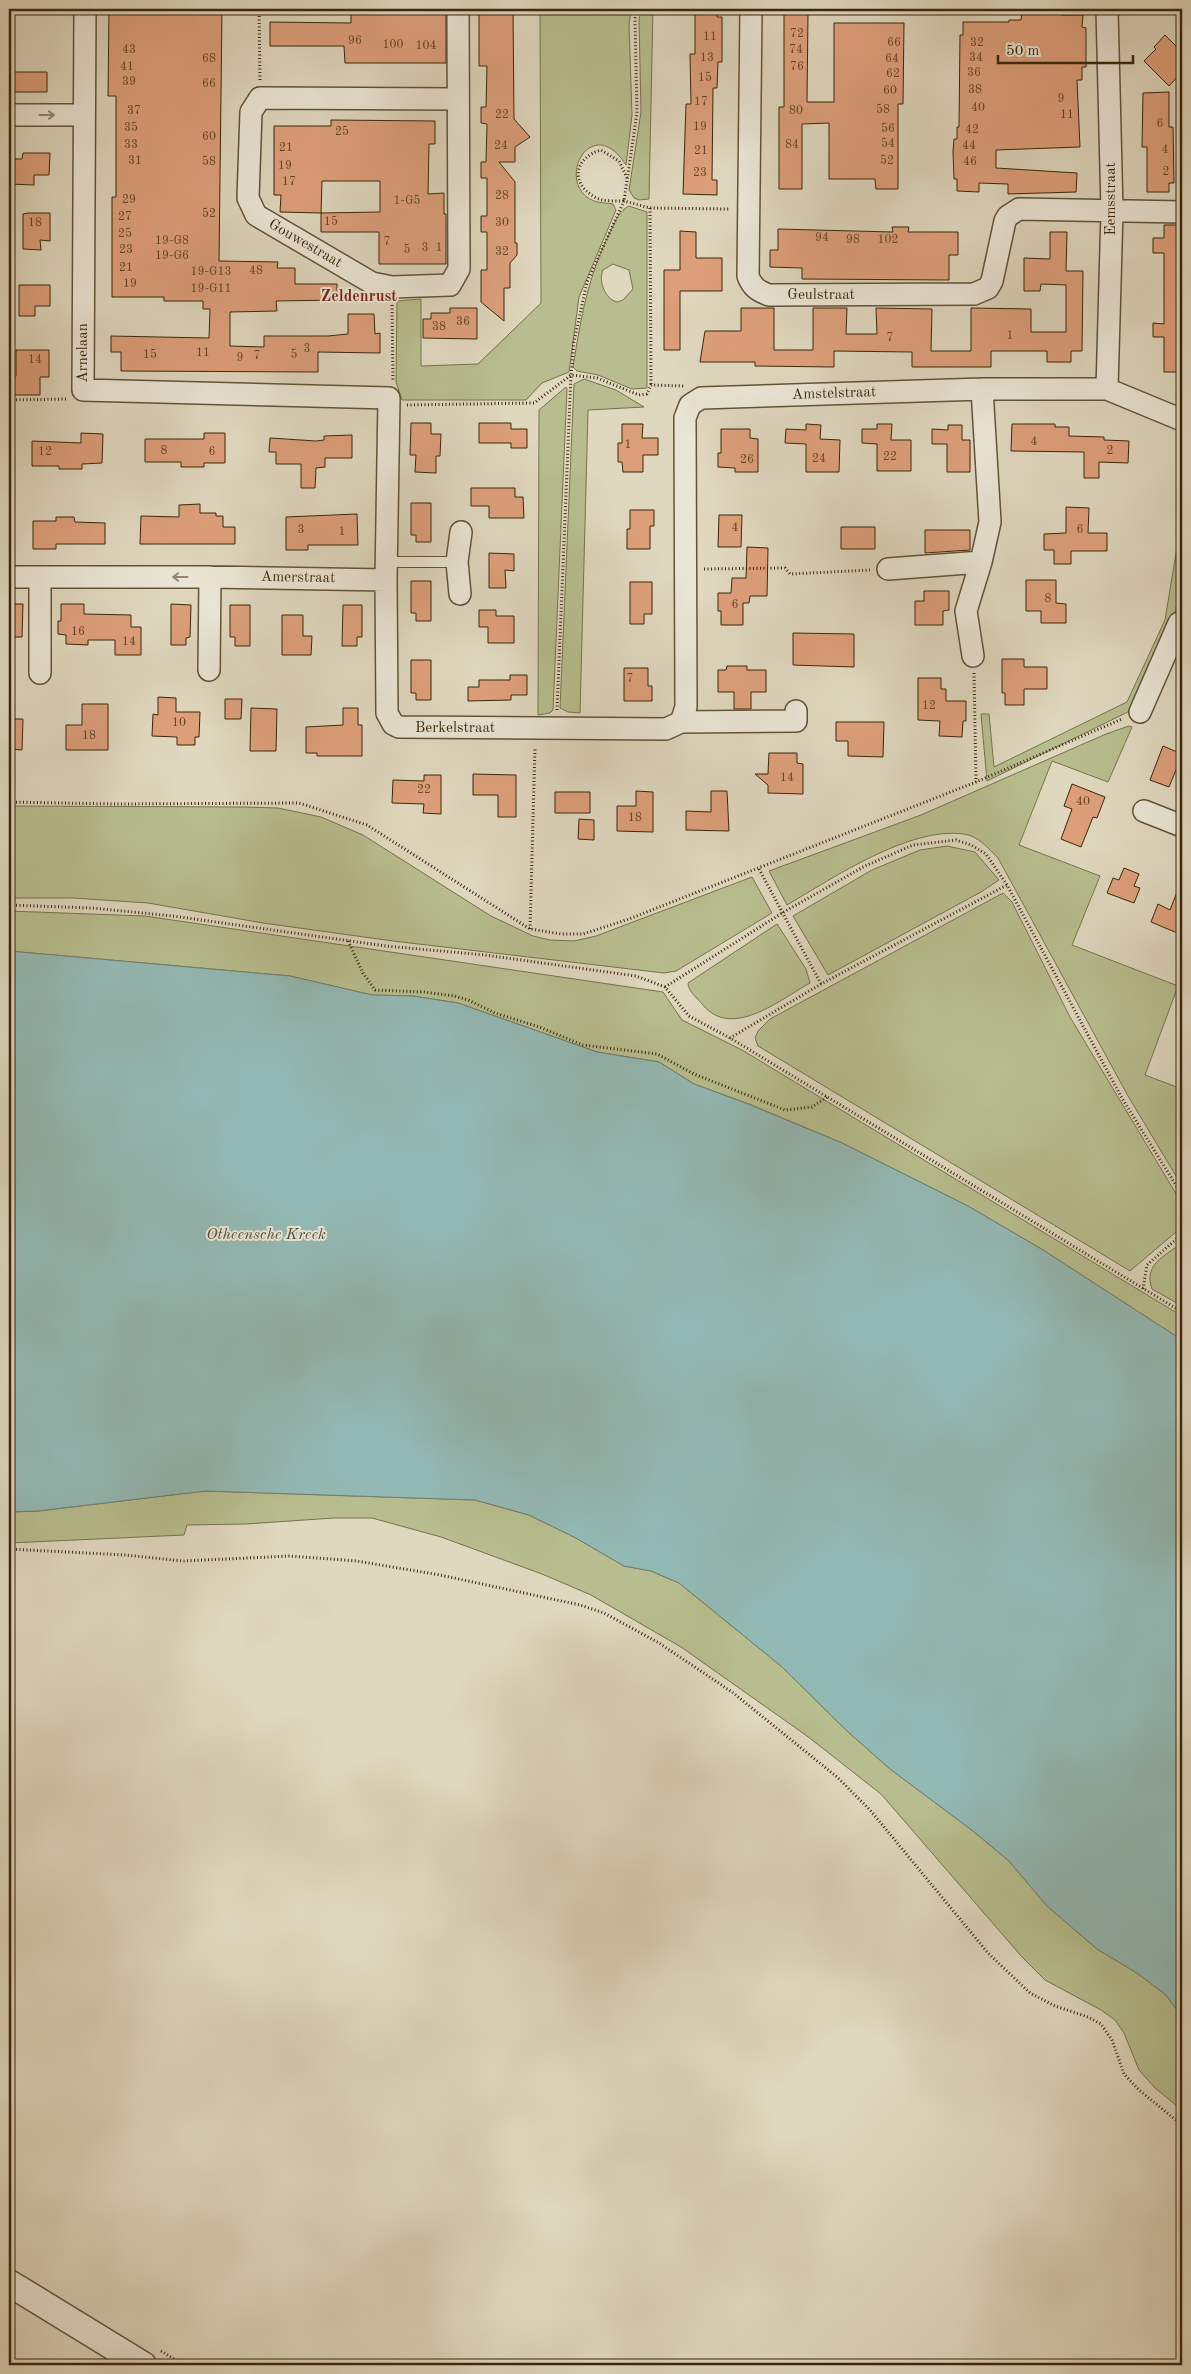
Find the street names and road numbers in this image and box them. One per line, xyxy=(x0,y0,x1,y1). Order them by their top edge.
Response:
street label: Eemsstraat xyxy=(1104,162,1119,236)
street label: Gouwestraat xyxy=(266,217,344,271)
street label: Geulstraat xyxy=(787,288,855,303)
street label: Arnelaan xyxy=(76,323,91,383)
street label: Amstelstraat xyxy=(792,385,876,403)
street label: Amerstraat xyxy=(261,570,335,586)
street label: Berkelstraat xyxy=(415,721,495,736)

